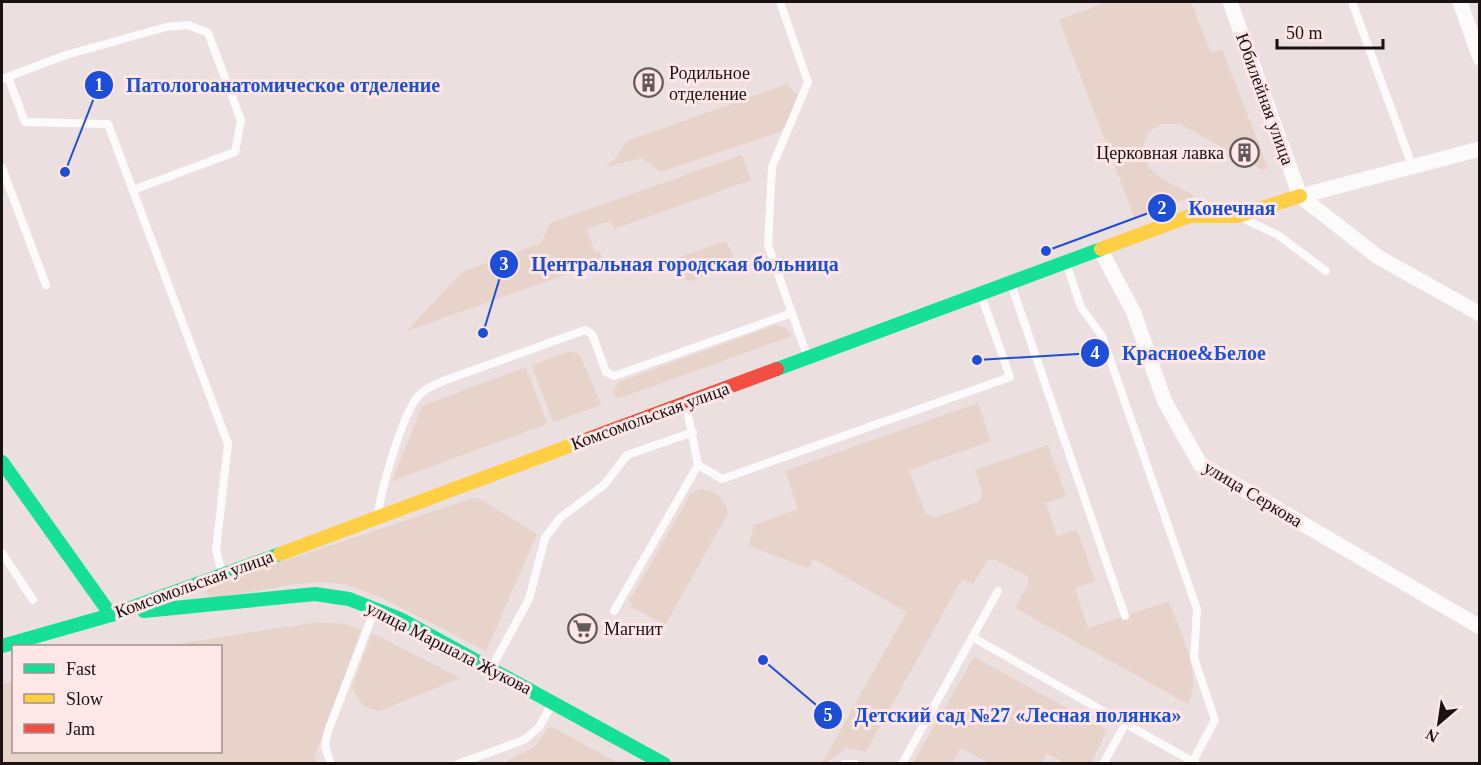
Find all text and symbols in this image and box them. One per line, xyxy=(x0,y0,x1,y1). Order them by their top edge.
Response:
scale bar xyxy=(1277,12,1384,50)
text: 50 m xyxy=(1286,23,1323,43)
street label: Юбилейная улица xyxy=(1232,30,1298,168)
place label: Родильное отделение xyxy=(669,63,750,104)
callout: Патологоанатомическое отделение xyxy=(84,66,452,104)
building icon: Родильное отделение xyxy=(632,67,664,99)
text: Патологоанатомическое отделение xyxy=(126,74,440,96)
text: 1 xyxy=(95,75,104,95)
building icon: Церковная лавка xyxy=(1229,137,1261,169)
place label: Церковная лавка xyxy=(1096,143,1224,163)
callout: Конечная xyxy=(1147,189,1288,227)
text: Конечная xyxy=(1188,197,1276,219)
text: 2 xyxy=(1158,198,1167,218)
callout: Центральная городская больница xyxy=(489,245,851,283)
text: Центральная городская больница xyxy=(531,253,839,276)
text: 3 xyxy=(500,254,509,274)
callout: Красное&Белое xyxy=(1080,334,1277,372)
text: Красное&Белое xyxy=(1122,342,1266,365)
text: 4 xyxy=(1091,343,1100,363)
street label: Комсомольская улица xyxy=(568,378,732,454)
street label: улица Серкова xyxy=(1200,457,1306,531)
street label: Комсомольская улица xyxy=(112,546,276,622)
street label: улица Маршала Жукова xyxy=(363,598,535,698)
supermarket icon: Магнит xyxy=(567,613,599,645)
place label: Магнит xyxy=(604,619,663,639)
legend xyxy=(12,645,222,753)
text: Fast xyxy=(66,659,96,679)
text: Slow xyxy=(66,689,103,709)
north arrow xyxy=(1409,693,1469,753)
callout: Детский сад №27 «Лесная полянка» xyxy=(813,696,1194,734)
text: Детский сад №27 «Лесная полянка» xyxy=(855,704,1181,727)
text: 5 xyxy=(824,705,833,725)
text: Jam xyxy=(66,719,95,739)
text: N xyxy=(1422,725,1441,746)

